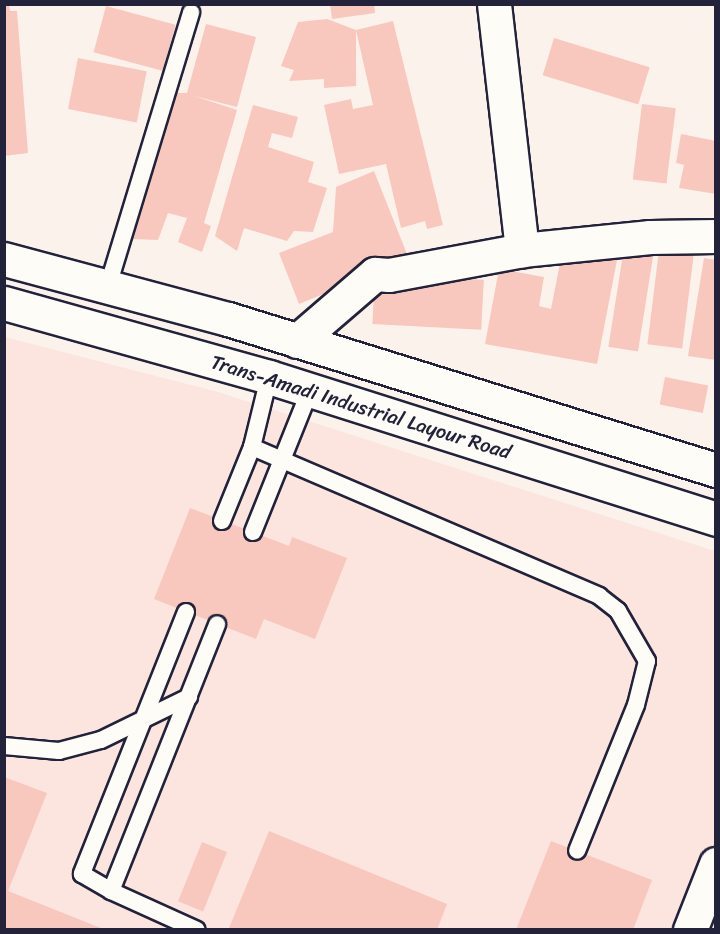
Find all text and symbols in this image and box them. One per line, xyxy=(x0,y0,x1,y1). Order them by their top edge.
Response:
street label: Trans-Amadi Industrial Layour Road xyxy=(207,350,515,464)

